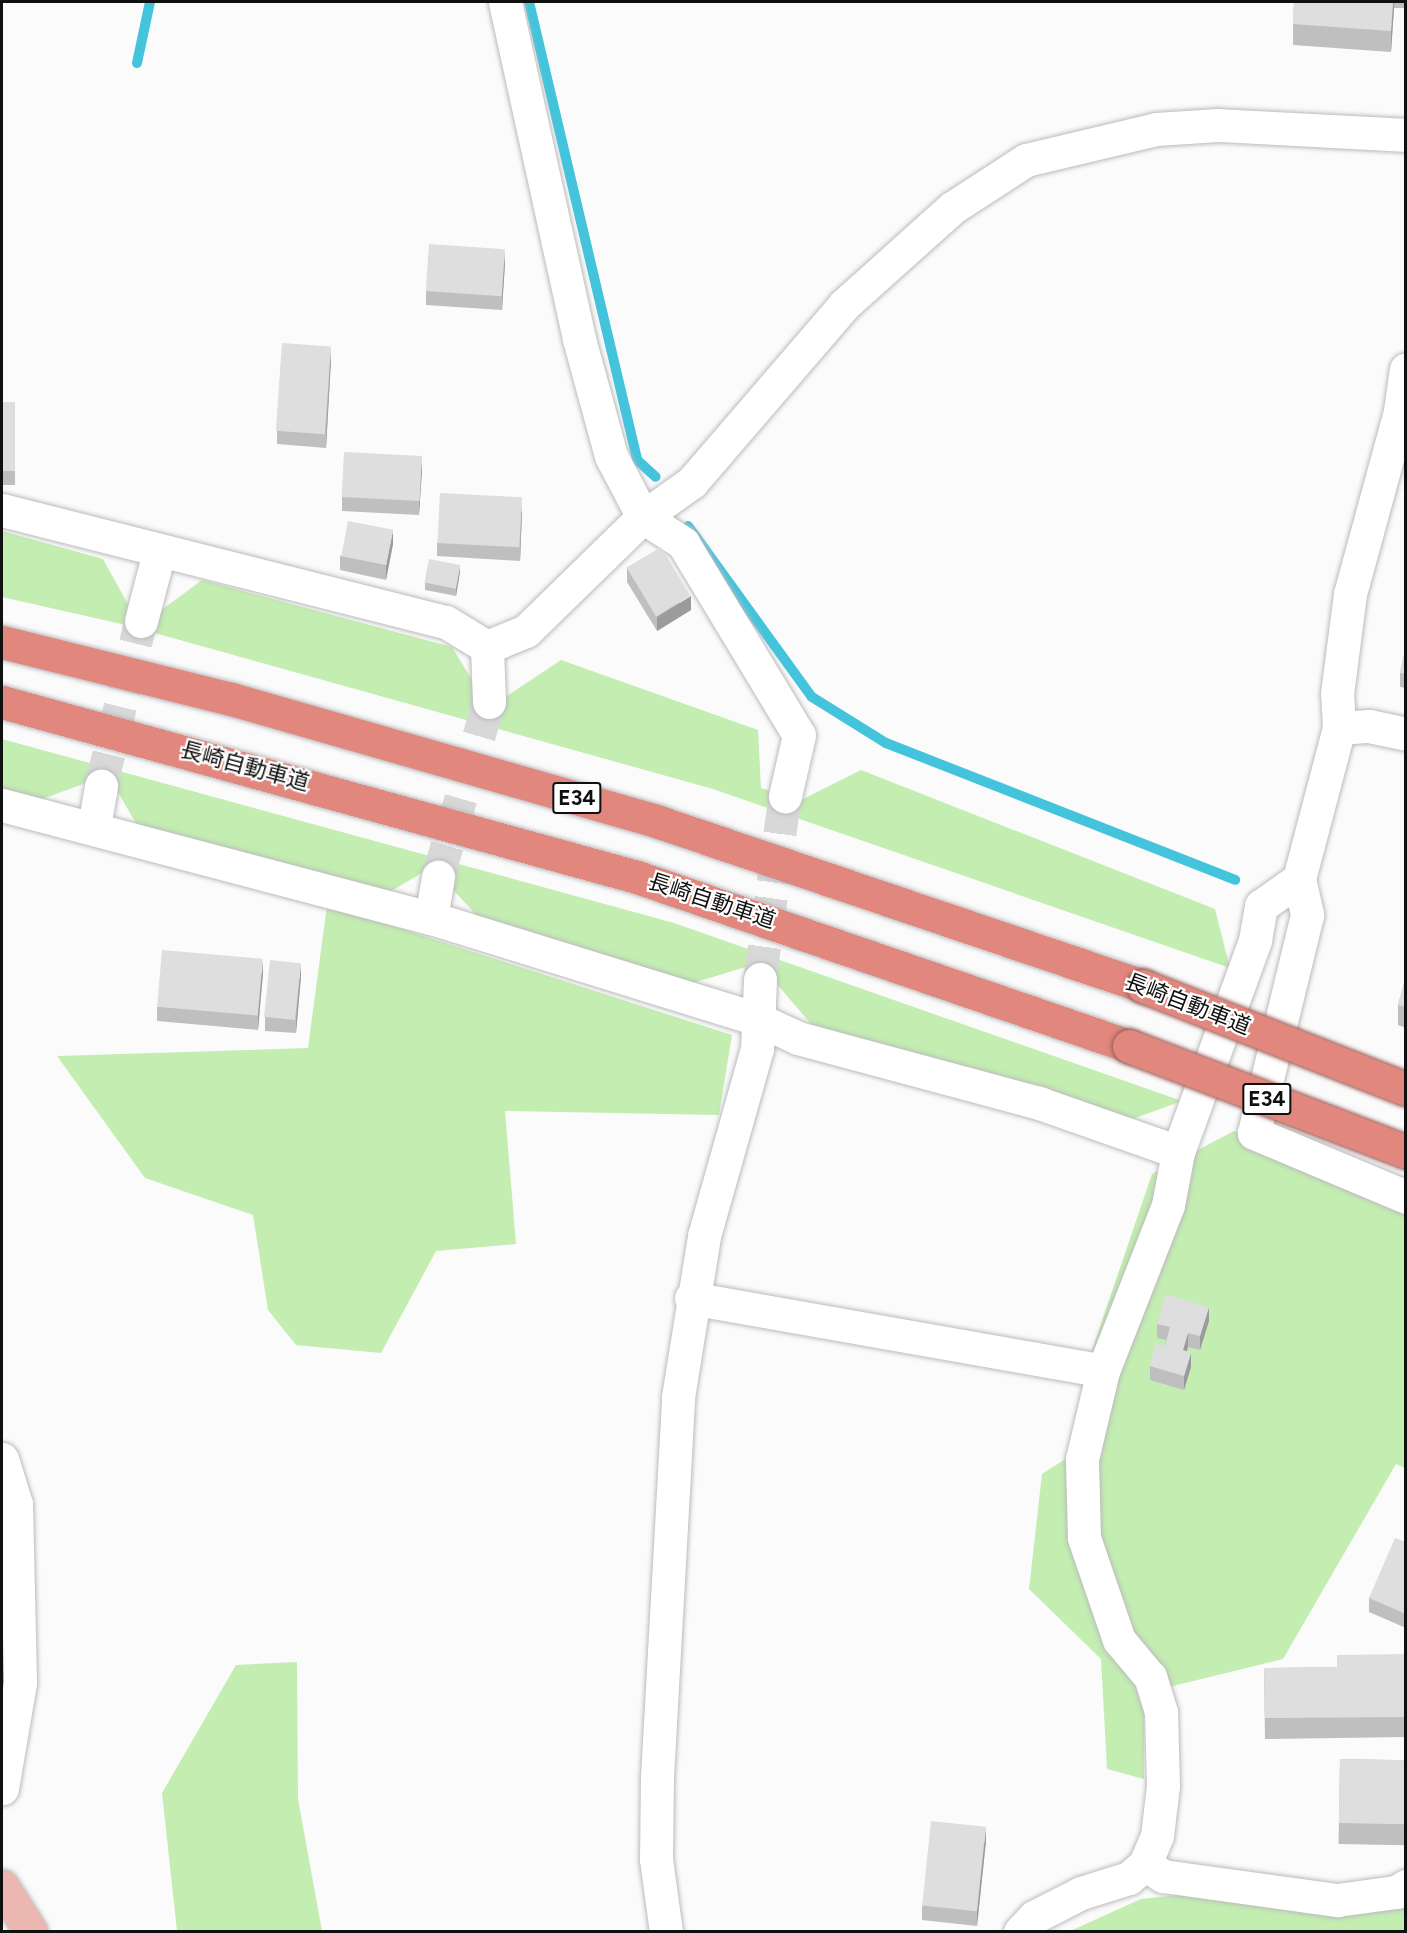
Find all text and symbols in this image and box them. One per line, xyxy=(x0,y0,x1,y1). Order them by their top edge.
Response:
street label: 長崎自動車道 xyxy=(178,736,312,796)
road number: E34 xyxy=(552,780,602,816)
street label: 長崎自動車道 xyxy=(645,868,779,934)
street label: 長崎自動車道 xyxy=(1122,968,1254,1040)
road number: E34 xyxy=(1242,1081,1292,1117)

